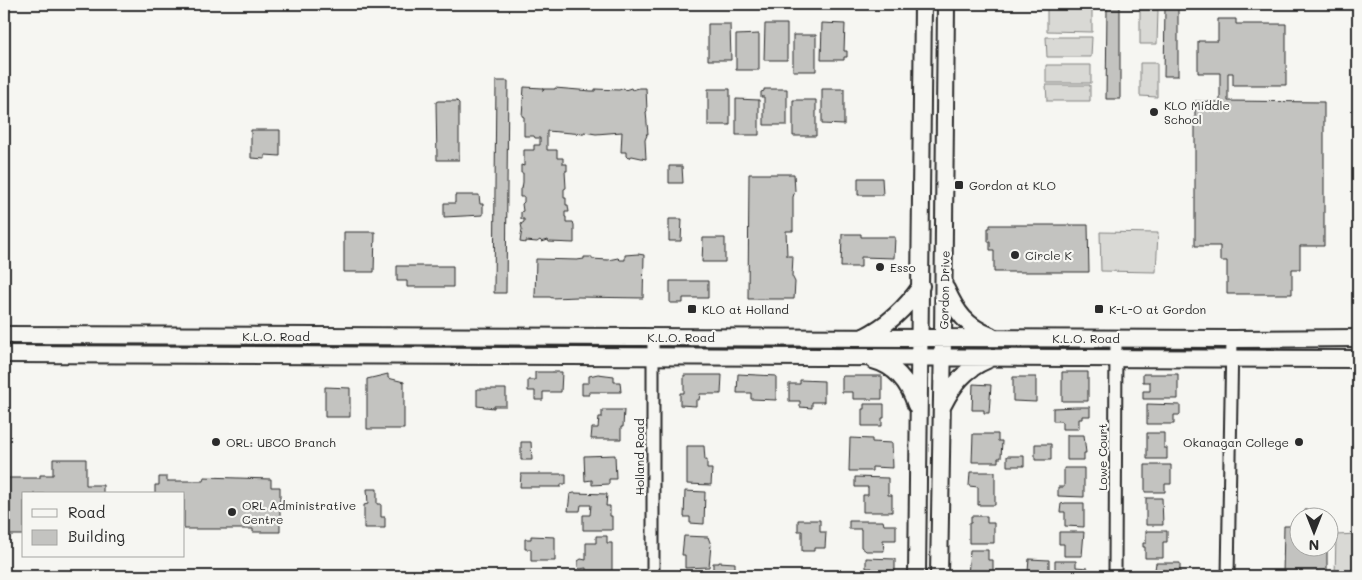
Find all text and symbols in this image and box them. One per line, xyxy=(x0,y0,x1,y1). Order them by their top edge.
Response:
place label: KLO Middle School xyxy=(1164,97,1230,127)
marker: KLO Middle School xyxy=(1148,106,1160,118)
place label: Gordon at KLO xyxy=(969,177,1056,193)
marker: Gordon at KLO xyxy=(953,179,965,191)
place label: Circle K xyxy=(1025,247,1073,263)
marker: Circle K xyxy=(1009,249,1021,261)
street label: Gordon Drive xyxy=(935,250,953,330)
place label: Esso xyxy=(890,259,916,275)
marker: Esso xyxy=(874,261,886,273)
place label: KLO at Holland xyxy=(702,301,789,317)
place label: K-L-O at Gordon xyxy=(1109,301,1206,317)
marker: KLO at Holland xyxy=(686,303,698,315)
marker: K-L-O at Gordon xyxy=(1093,303,1105,315)
street label: K.L.O. Road xyxy=(242,328,310,344)
street label: K.L.O. Road xyxy=(647,329,715,345)
street label: K.L.O. Road xyxy=(1052,330,1120,346)
street label: Holland Road xyxy=(631,418,647,496)
street label: Lowe Court xyxy=(1094,423,1110,491)
place label: ORL: UBCO Branch xyxy=(226,434,336,450)
place label: Okanagan College xyxy=(1183,434,1289,450)
marker: ORL: UBCO Branch xyxy=(210,436,222,448)
marker: Okanagan College xyxy=(1293,436,1305,448)
legend xyxy=(22,492,185,558)
place label: ORL Administrative Centre xyxy=(242,497,356,527)
text: Road xyxy=(68,502,105,522)
marker: ORL Administrative Centre xyxy=(226,506,238,518)
north arrow xyxy=(1290,508,1340,558)
text: Building xyxy=(68,526,125,546)
text: N xyxy=(1309,536,1319,555)

